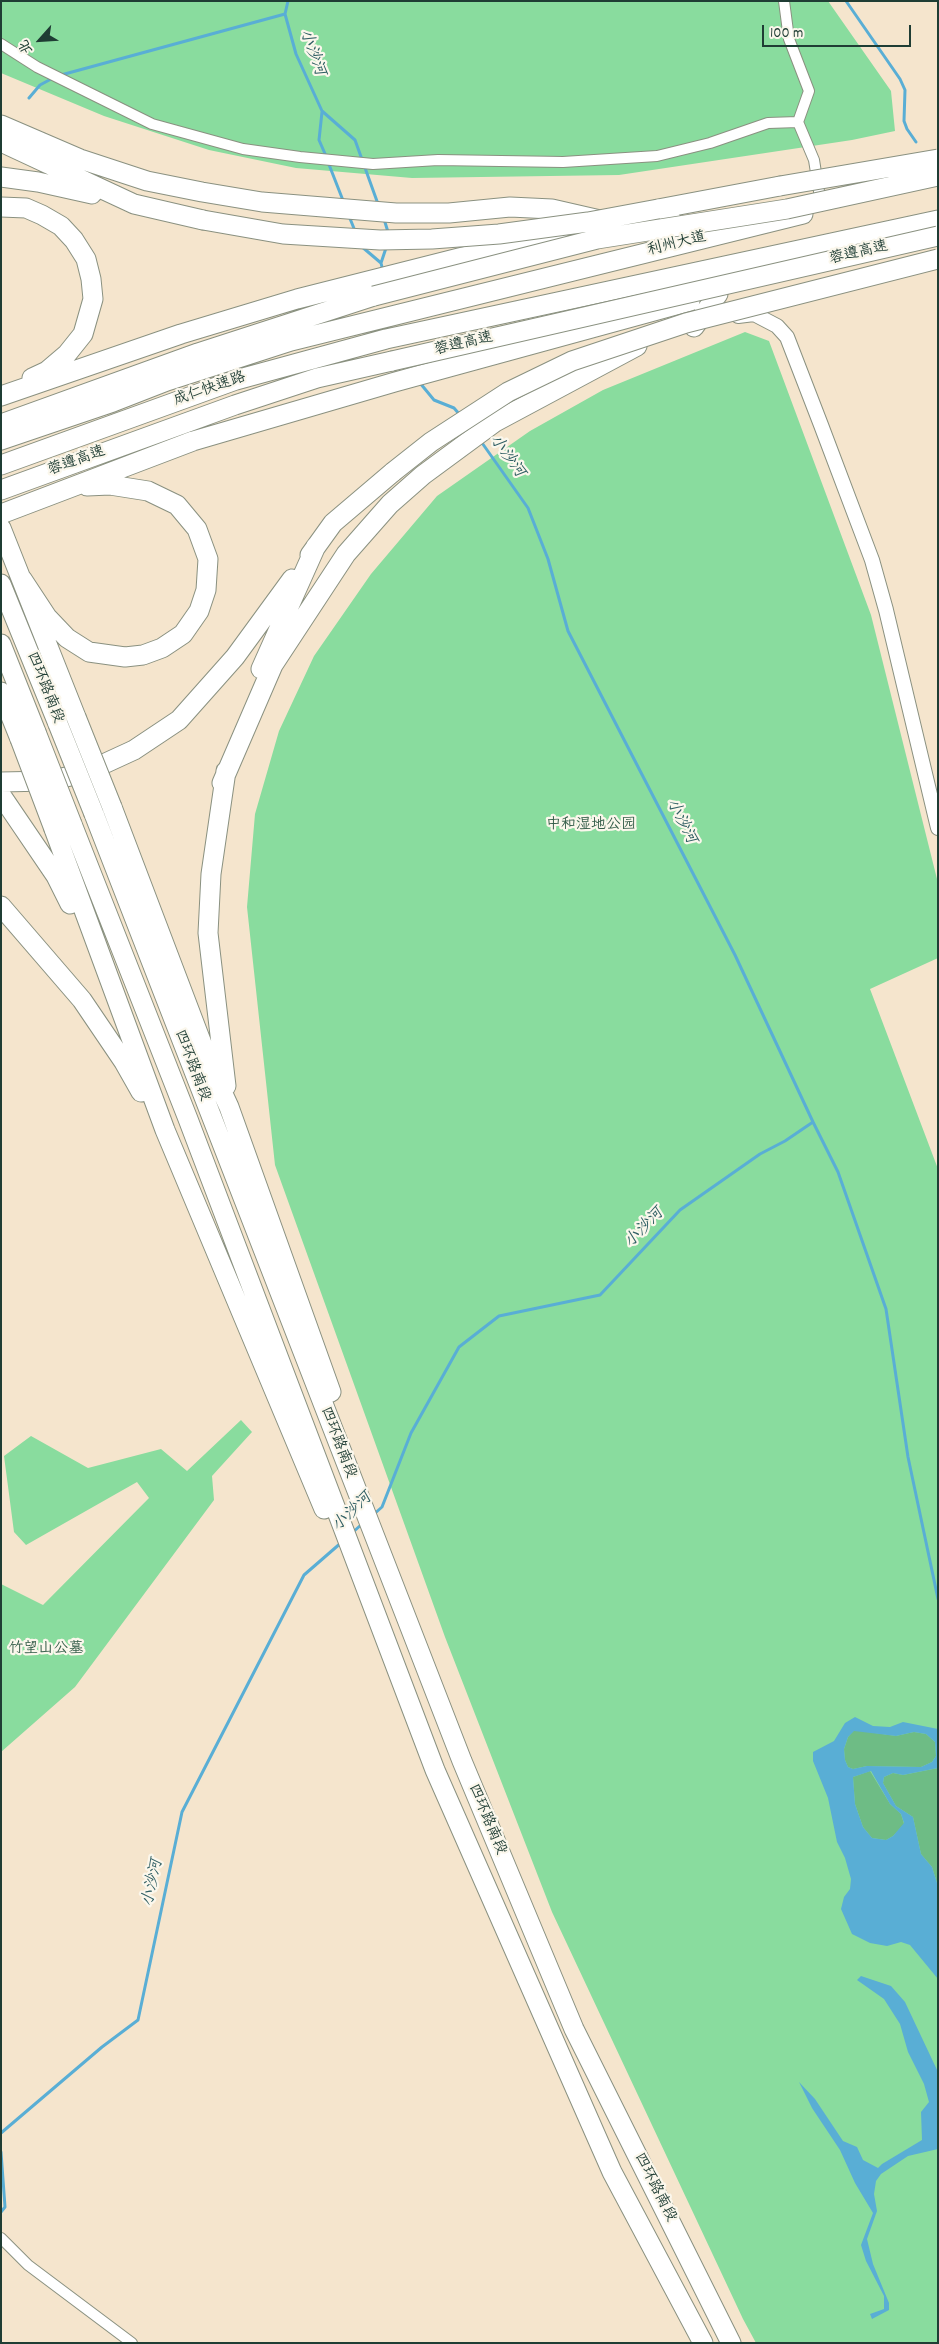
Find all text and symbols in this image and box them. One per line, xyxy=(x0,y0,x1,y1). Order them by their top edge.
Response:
north arrow xyxy=(15,15,65,65)
scale bar xyxy=(764,15,913,47)
text: 100 m xyxy=(770,23,803,45)
water label: 小沙河 xyxy=(294,27,328,79)
text: 北 xyxy=(14,36,39,57)
street label: 利州大道 xyxy=(646,229,708,261)
street label: 蓉遵高速 xyxy=(828,238,890,270)
street label: 蓉遵高速 xyxy=(433,329,495,361)
street label: 成仁快速路 xyxy=(172,369,248,411)
water label: 小沙河 xyxy=(484,432,528,482)
street label: 蓉遵高速 xyxy=(46,443,108,481)
street label: 四环路南段 xyxy=(22,650,66,726)
water label: 小沙河 xyxy=(661,796,699,848)
park label: 中和湿地公园 xyxy=(546,817,636,835)
street label: 四环路南段 xyxy=(169,1028,213,1104)
water label: 小沙河 xyxy=(621,1205,669,1253)
street label: 四环路南段 xyxy=(315,1405,359,1481)
water label: 小沙河 xyxy=(329,1489,377,1537)
park label: 竹望山公墓 xyxy=(9,1641,83,1659)
street label: 四环路南段 xyxy=(463,1782,509,1858)
water label: 小沙河 xyxy=(140,1858,168,1908)
street label: 四环路南段 xyxy=(629,2151,679,2225)

